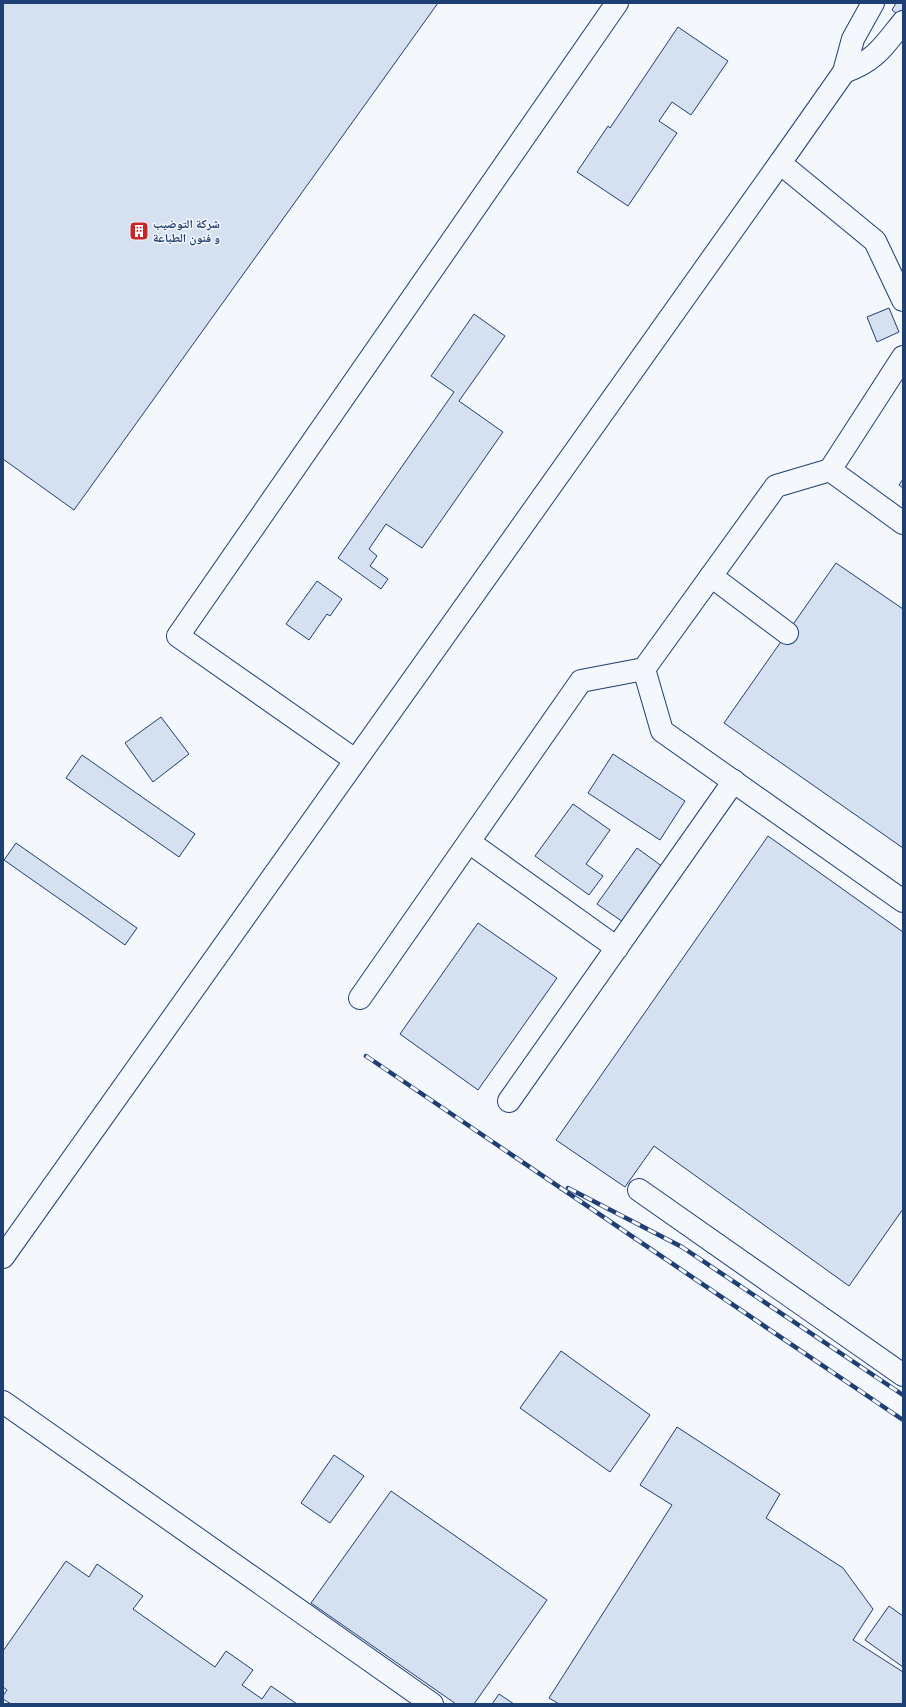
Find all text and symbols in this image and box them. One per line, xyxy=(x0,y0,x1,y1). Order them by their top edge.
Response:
place label: شركة التوضيب و فنون الطباعة xyxy=(153,217,220,246)
building icon: شركة التوضيب و فنون الطباعة xyxy=(128,220,150,242)

